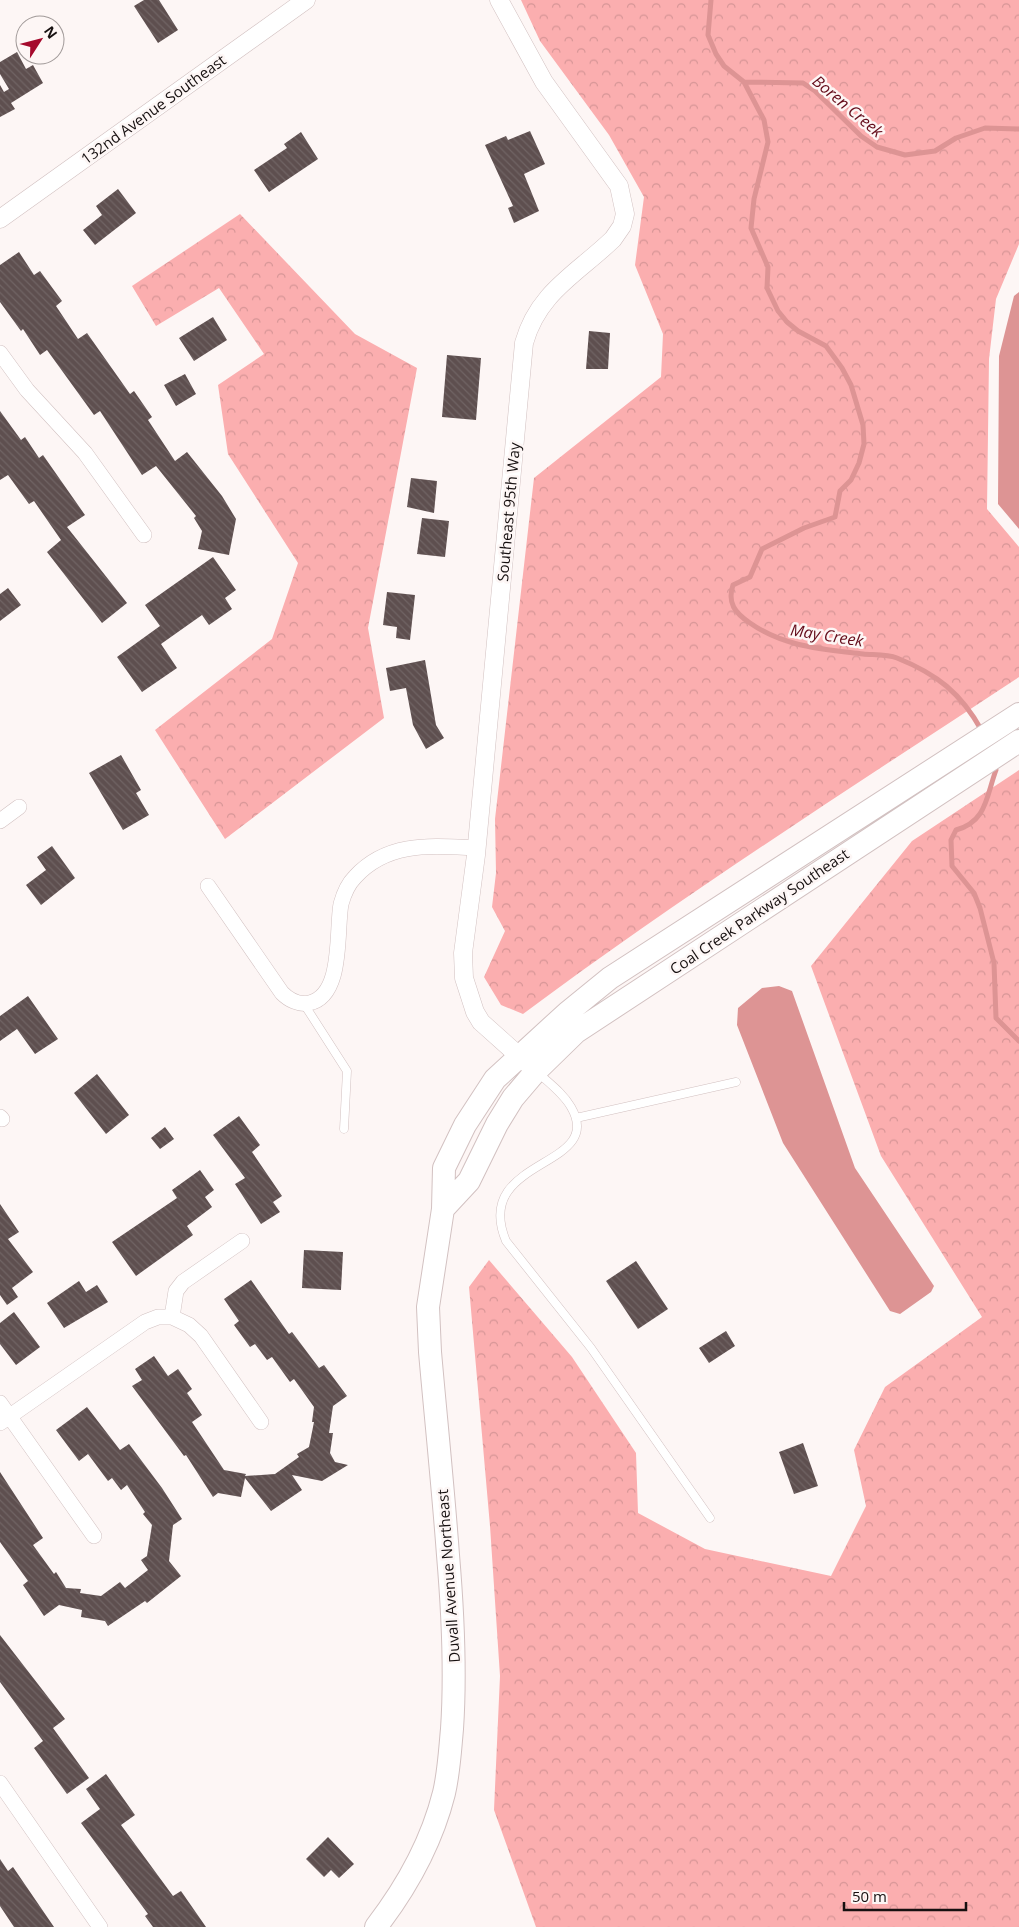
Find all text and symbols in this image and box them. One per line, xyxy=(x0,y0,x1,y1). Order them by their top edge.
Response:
north arrow xyxy=(15,15,65,65)
text: N xyxy=(40,22,62,42)
street label: 132nd Avenue Southeast xyxy=(77,50,229,168)
water label: Boren Creek xyxy=(808,70,889,143)
street label: Southeast 95th Way xyxy=(492,441,524,582)
water label: May Creek xyxy=(789,618,866,652)
street label: Coal Creek Parkway Southeast xyxy=(666,844,852,978)
street label: Duvall Avenue Northeast xyxy=(432,1489,464,1663)
scale bar xyxy=(844,1880,966,1912)
text: 50 m xyxy=(852,1886,887,1906)

